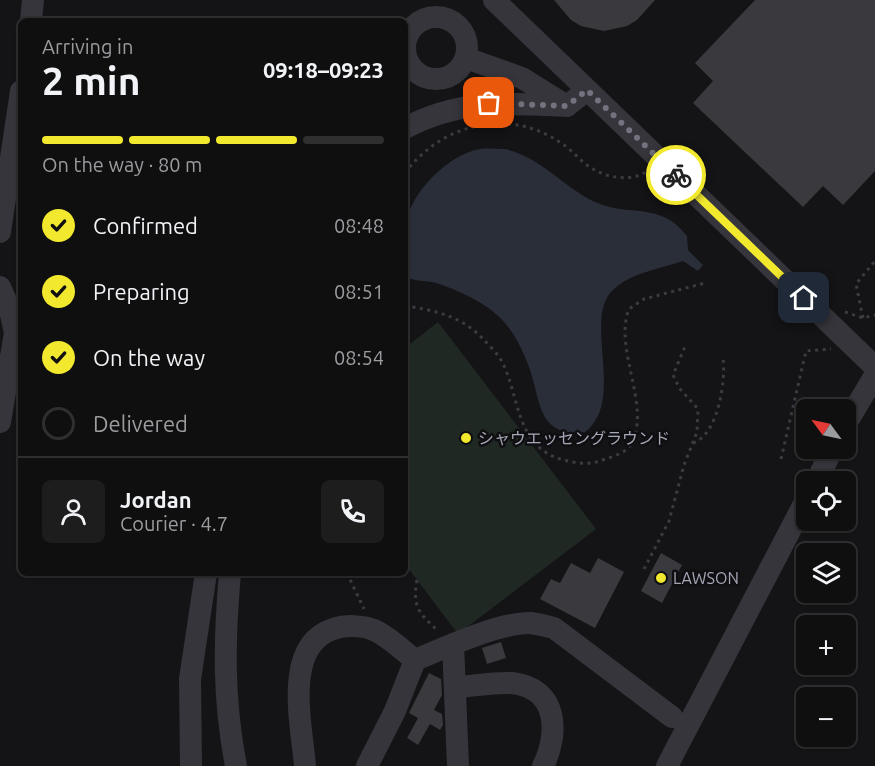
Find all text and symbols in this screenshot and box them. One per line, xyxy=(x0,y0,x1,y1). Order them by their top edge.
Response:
text: Arriving in xyxy=(42,35,133,58)
text: 09:18–09:23 xyxy=(263,57,384,82)
text: 2 min xyxy=(42,59,141,102)
pin xyxy=(463,77,514,128)
icon: bag xyxy=(472,86,505,119)
courier xyxy=(646,145,706,205)
text: On the way · 80 m xyxy=(42,153,202,176)
icon: bike xyxy=(660,159,693,192)
icon: check xyxy=(42,209,75,242)
text: Confirmed xyxy=(93,213,198,238)
text: 08:48 xyxy=(334,214,384,237)
pin xyxy=(778,272,829,323)
icon: check xyxy=(42,275,75,308)
text: Preparing xyxy=(93,279,190,304)
text: 08:51 xyxy=(334,280,384,303)
icon: home xyxy=(787,281,820,314)
icon: check xyxy=(42,341,75,374)
text: On the way xyxy=(93,345,205,370)
text: 08:54 xyxy=(334,346,384,369)
north arrow xyxy=(796,399,856,459)
map controls xyxy=(796,399,856,747)
text: Delivered xyxy=(93,411,188,436)
place label: シャウエッセングラウンド xyxy=(478,429,670,447)
marker: シャウエッセングラウンド xyxy=(459,431,473,445)
button: locate xyxy=(796,471,856,531)
button: person xyxy=(42,480,105,543)
button: phone xyxy=(321,480,384,543)
text: Jordan xyxy=(120,487,192,512)
text: Courier · 4.7 xyxy=(120,512,228,535)
button: layers xyxy=(796,543,856,603)
place label: LAWSON xyxy=(673,569,739,587)
marker: LAWSON xyxy=(654,571,668,585)
button: + xyxy=(796,615,856,675)
button: − xyxy=(796,687,856,747)

